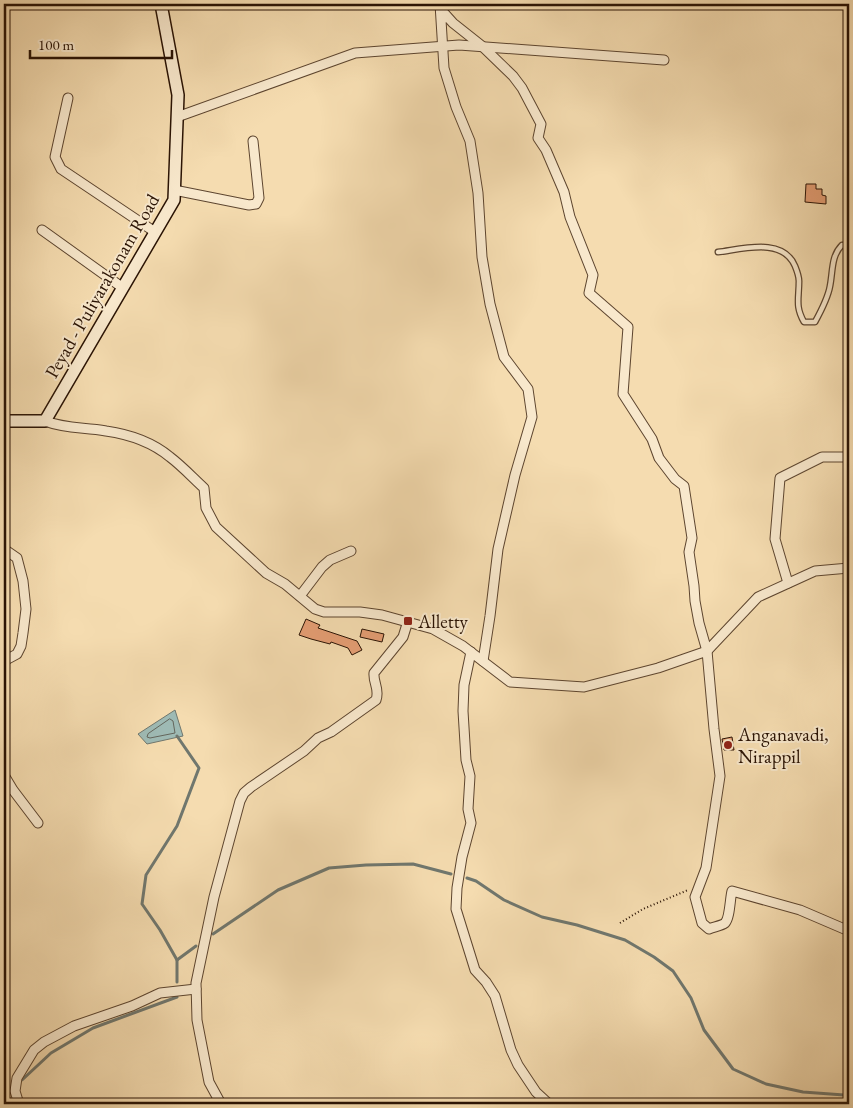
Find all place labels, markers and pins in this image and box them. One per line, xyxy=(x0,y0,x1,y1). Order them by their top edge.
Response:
place label: Alletty xyxy=(417,609,469,634)
marker: Alletty xyxy=(402,615,414,627)
place label: Anganavadi, Nirappil xyxy=(737,722,829,769)
marker: Anganavadi, Nirappil xyxy=(722,739,734,751)

